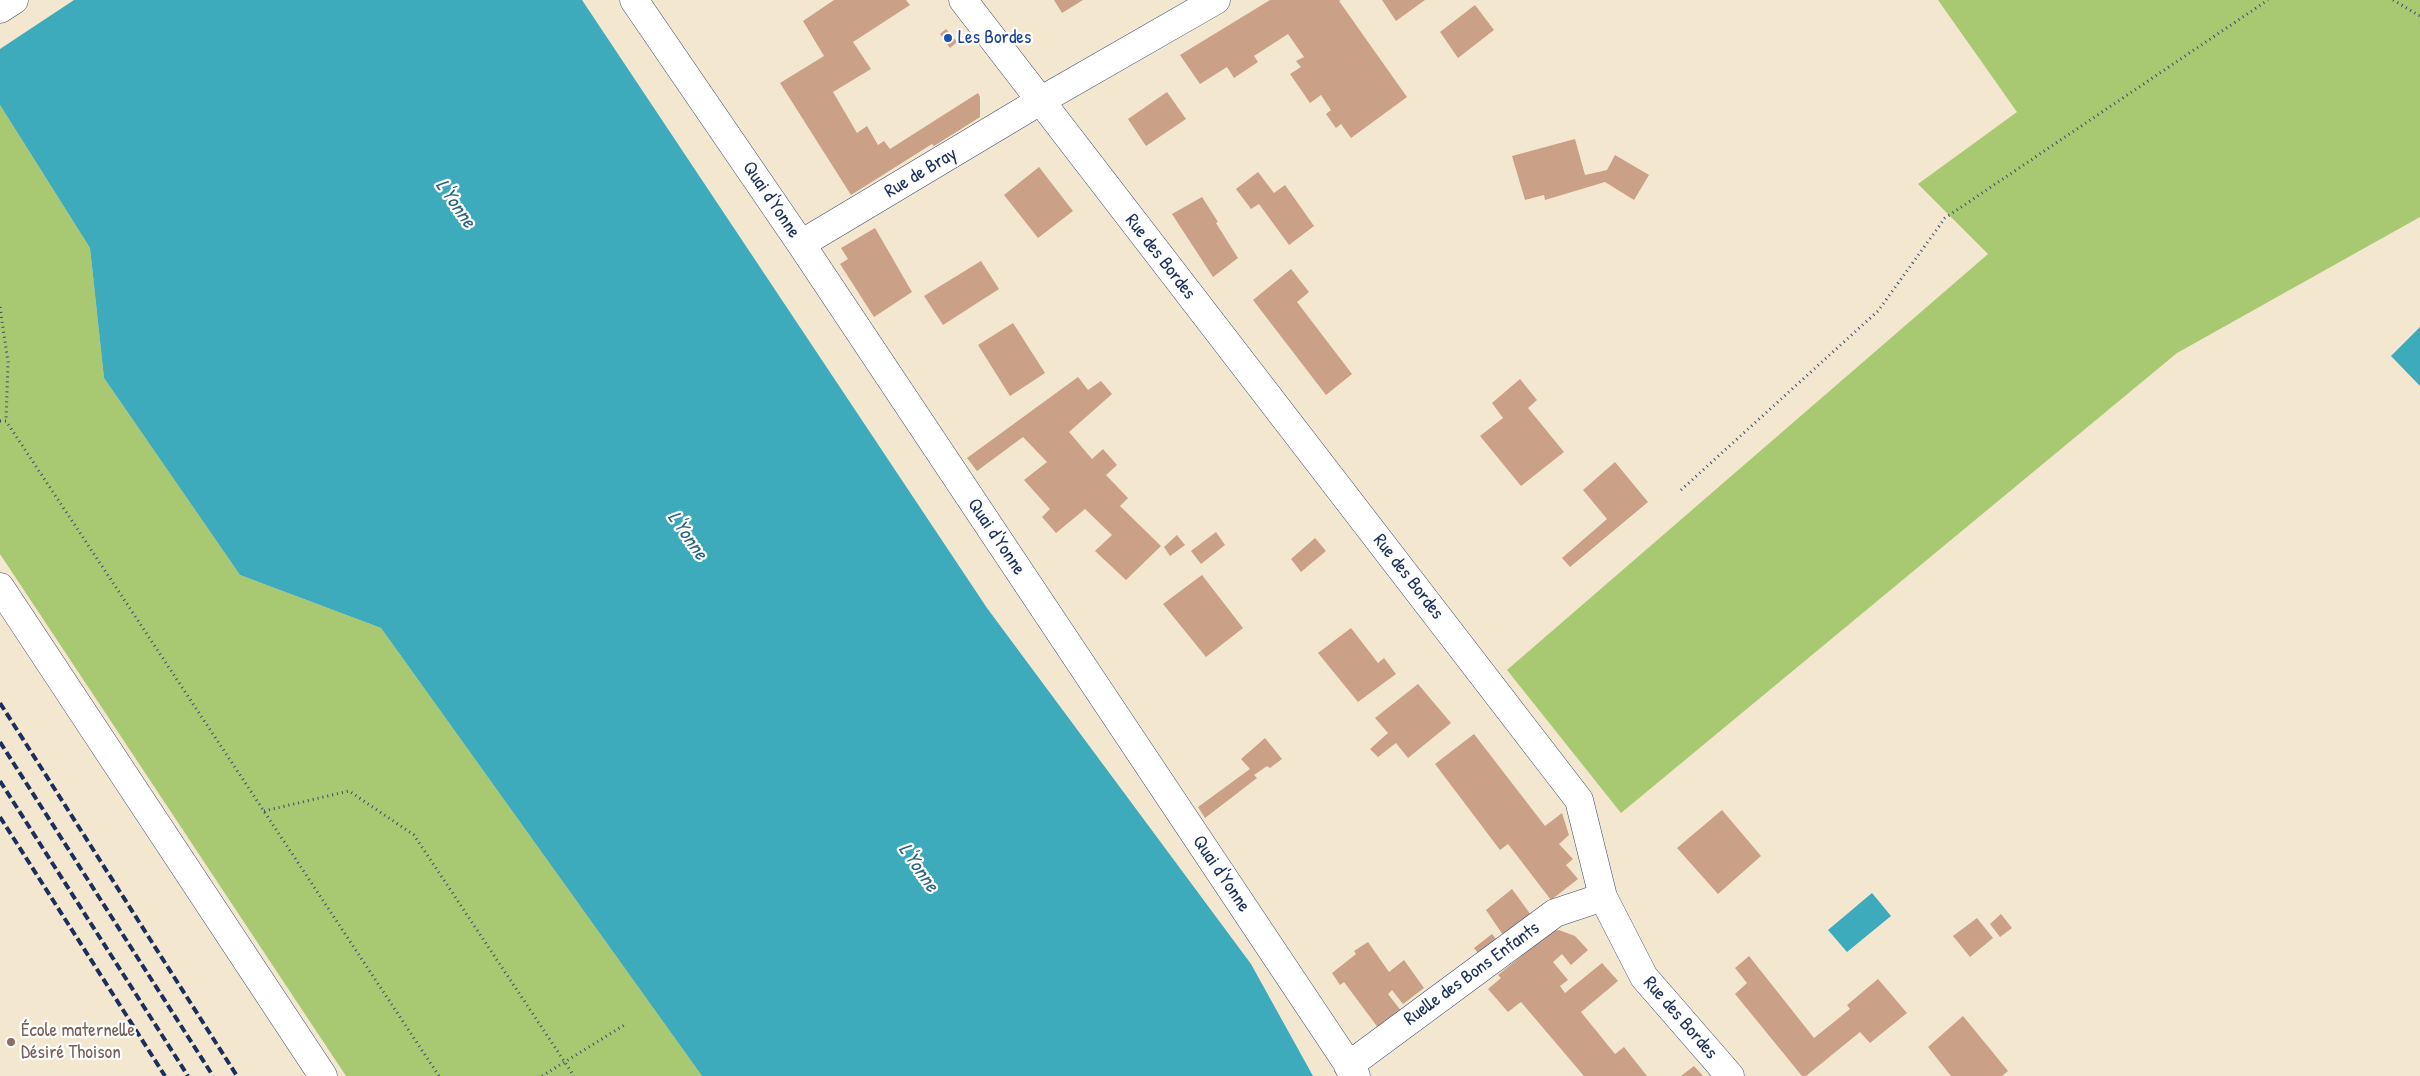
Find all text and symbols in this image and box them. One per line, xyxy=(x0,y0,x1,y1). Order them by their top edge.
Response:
place label: Les Bordes xyxy=(958,27,1031,49)
marker: Les Bordes xyxy=(942,32,954,44)
street label: Rue de Bray xyxy=(881,143,961,203)
street label: Quai d'Yonne xyxy=(737,157,805,243)
water label: L'Yonne xyxy=(430,175,480,233)
street label: Rue des Bordes xyxy=(1120,210,1200,304)
street label: Quai d'Yonne xyxy=(962,494,1030,580)
water label: L'Yonne xyxy=(662,507,712,565)
street label: Rue des Bordes xyxy=(1368,530,1448,624)
street label: Quai d'Yonne xyxy=(1187,831,1255,917)
water label: L'Yonne xyxy=(893,839,943,897)
street label: Ruelle des Bons Enfants xyxy=(1400,917,1544,1031)
street label: Rue des Bordes xyxy=(1638,972,1722,1064)
place label: École maternelle Désiré Thoison xyxy=(21,1020,135,1064)
marker: École maternelle Désiré Thoison xyxy=(5,1036,17,1048)

